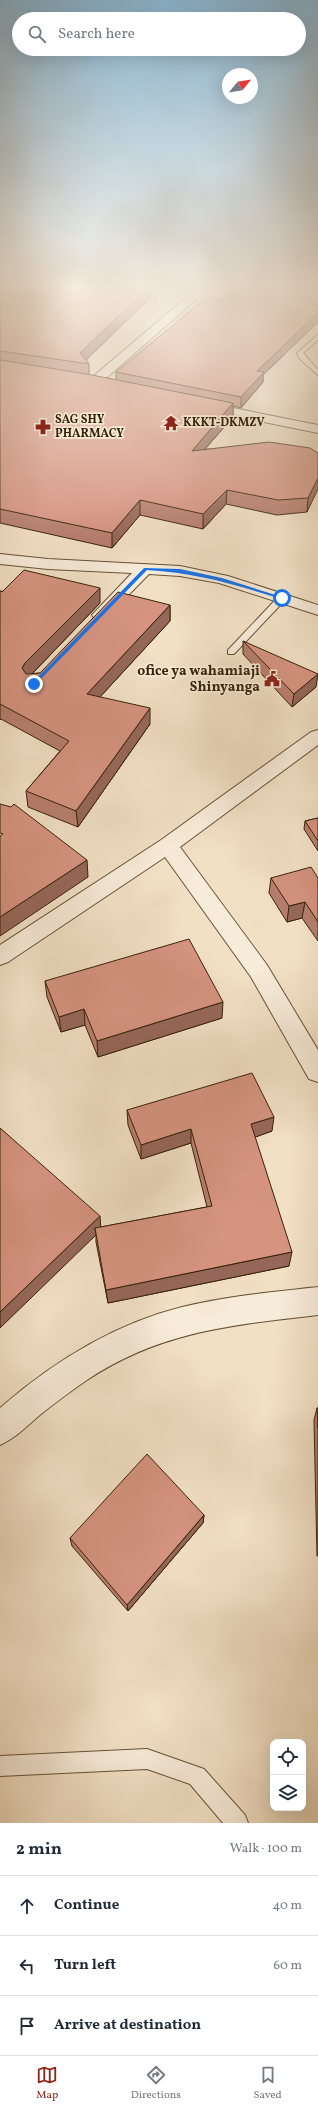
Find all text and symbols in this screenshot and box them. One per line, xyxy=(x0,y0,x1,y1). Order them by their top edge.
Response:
search box xyxy=(12,12,306,56)
icon: search xyxy=(26,23,48,45)
text: Search here xyxy=(58,24,135,45)
north arrow xyxy=(222,68,258,104)
place label: SAG SHY PHARMACY xyxy=(55,412,124,442)
temple icon: KKKT-DKMZV xyxy=(162,414,180,432)
place label: KKKT-DKMZV xyxy=(183,415,265,431)
pharmacy icon: SAG SHY PHARMACY xyxy=(34,418,52,436)
route start xyxy=(273,589,291,607)
place label: ofice ya wahamiaji Shinyanga xyxy=(137,662,260,697)
public building icon: ofice ya wahamiaji Shinyanga xyxy=(263,670,281,688)
route end xyxy=(25,675,43,693)
map controls xyxy=(270,1739,306,1811)
button: locate xyxy=(270,1739,306,1775)
button: layers xyxy=(270,1775,306,1811)
text: 2 min xyxy=(16,1838,62,1861)
text: Walk · 100 m xyxy=(230,1840,302,1858)
icon: ahead xyxy=(16,1895,38,1917)
text: Continue xyxy=(54,1895,119,1916)
text: 40 m xyxy=(273,1897,302,1915)
icon: left xyxy=(16,1955,38,1977)
text: Turn left xyxy=(54,1955,116,1976)
text: 60 m xyxy=(274,1957,302,1975)
icon: arrive xyxy=(16,2015,38,2037)
text: Arrive at destination xyxy=(54,2015,201,2036)
tab: Map xyxy=(36,2064,58,2103)
tab: Directions xyxy=(131,2064,181,2103)
tab: Saved xyxy=(253,2064,282,2103)

